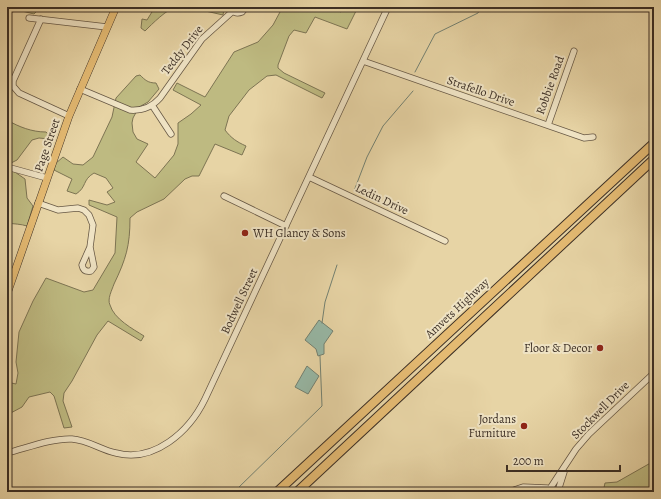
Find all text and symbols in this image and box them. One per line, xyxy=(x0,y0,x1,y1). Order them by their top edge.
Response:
street label: Teddy Drive xyxy=(158,22,206,78)
street label: Robbie Road xyxy=(532,53,568,117)
street label: Strafello Drive xyxy=(445,72,517,110)
street label: Page Street xyxy=(30,116,64,174)
street label: Ledin Drive xyxy=(353,180,411,218)
place label: WH Glancy & Sons xyxy=(252,225,346,241)
marker: WH Glancy & Sons xyxy=(240,228,250,238)
street label: Bodwell Street xyxy=(217,265,261,336)
street label: Amvets Highway xyxy=(421,274,493,342)
place label: Floor & Decor xyxy=(524,340,592,356)
marker: Floor & Decor xyxy=(595,343,605,353)
street label: Stockwell Drive xyxy=(567,377,633,443)
place label: Jordans Furniture xyxy=(469,411,516,441)
marker: Jordans Furniture xyxy=(519,421,529,431)
scale bar xyxy=(507,447,620,473)
text: 200 m xyxy=(513,453,544,469)

